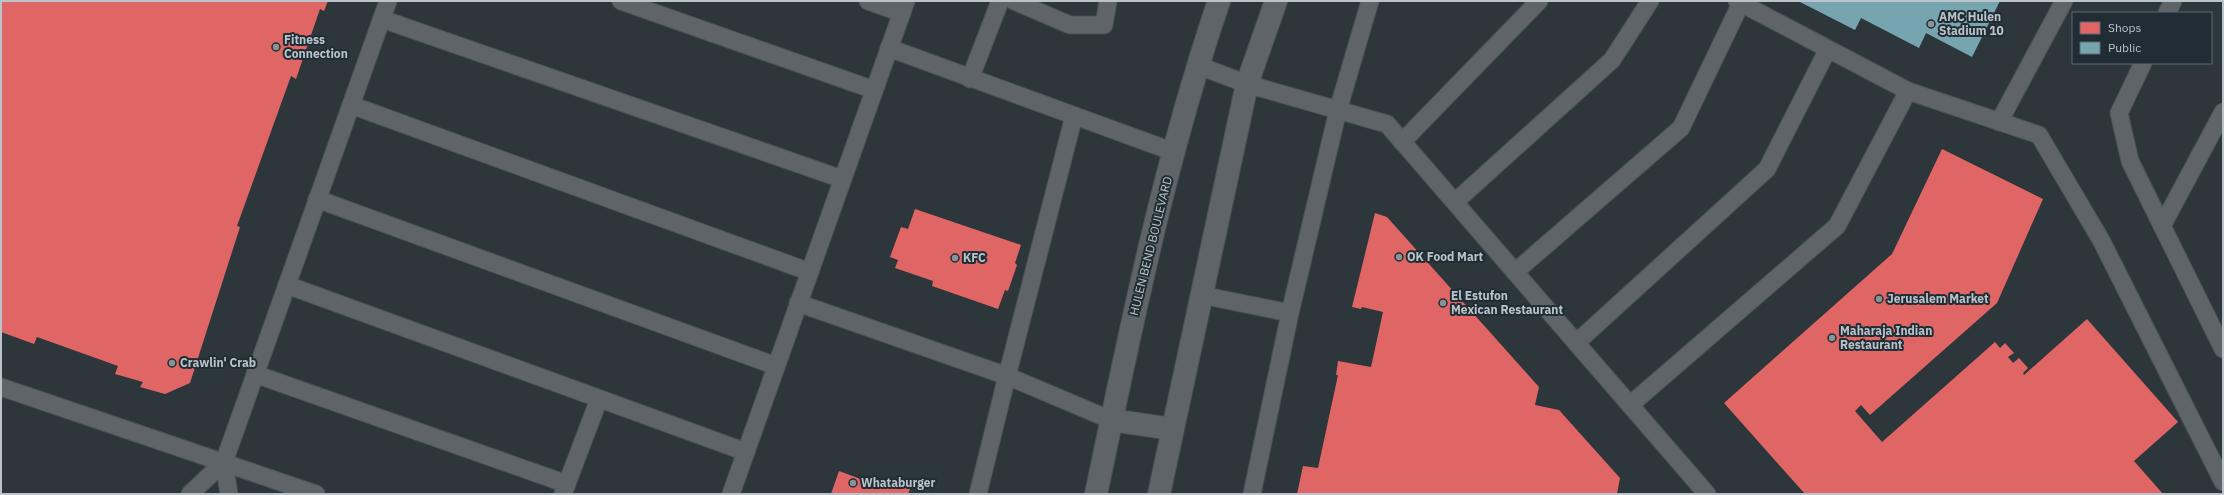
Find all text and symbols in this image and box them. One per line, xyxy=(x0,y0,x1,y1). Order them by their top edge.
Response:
place label: AMC Hulen Stadium 10 xyxy=(1939,9,2004,38)
legend xyxy=(2072,12,2212,64)
marker: AMC Hulen Stadium 10 xyxy=(1926,19,1936,29)
text: Shops xyxy=(2108,20,2141,35)
place label: Fitness Connection xyxy=(284,32,348,61)
text: Public xyxy=(2108,40,2141,55)
marker: Fitness Connection xyxy=(271,42,281,52)
street label: HULEN BEND BOULEVARD xyxy=(1126,175,1175,317)
place label: OK Food Mart xyxy=(1407,249,1484,264)
place label: KFC xyxy=(963,250,986,265)
marker: OK Food Mart xyxy=(1394,252,1404,262)
marker: KFC xyxy=(950,253,960,263)
place label: El Estufon Mexican Restaurant xyxy=(1451,288,1563,317)
place label: Jerusalem Market xyxy=(1887,291,1989,306)
marker: Jerusalem Market xyxy=(1874,294,1884,304)
marker: El Estufon Mexican Restaurant xyxy=(1438,298,1448,308)
place label: Maharaja Indian Restaurant xyxy=(1840,323,1932,352)
marker: Maharaja Indian Restaurant xyxy=(1827,333,1837,343)
place label: Crawlin' Crab xyxy=(180,355,256,370)
marker: Crawlin' Crab xyxy=(167,358,177,368)
place label: Whataburger xyxy=(861,475,935,490)
marker: Whataburger xyxy=(848,478,858,488)

